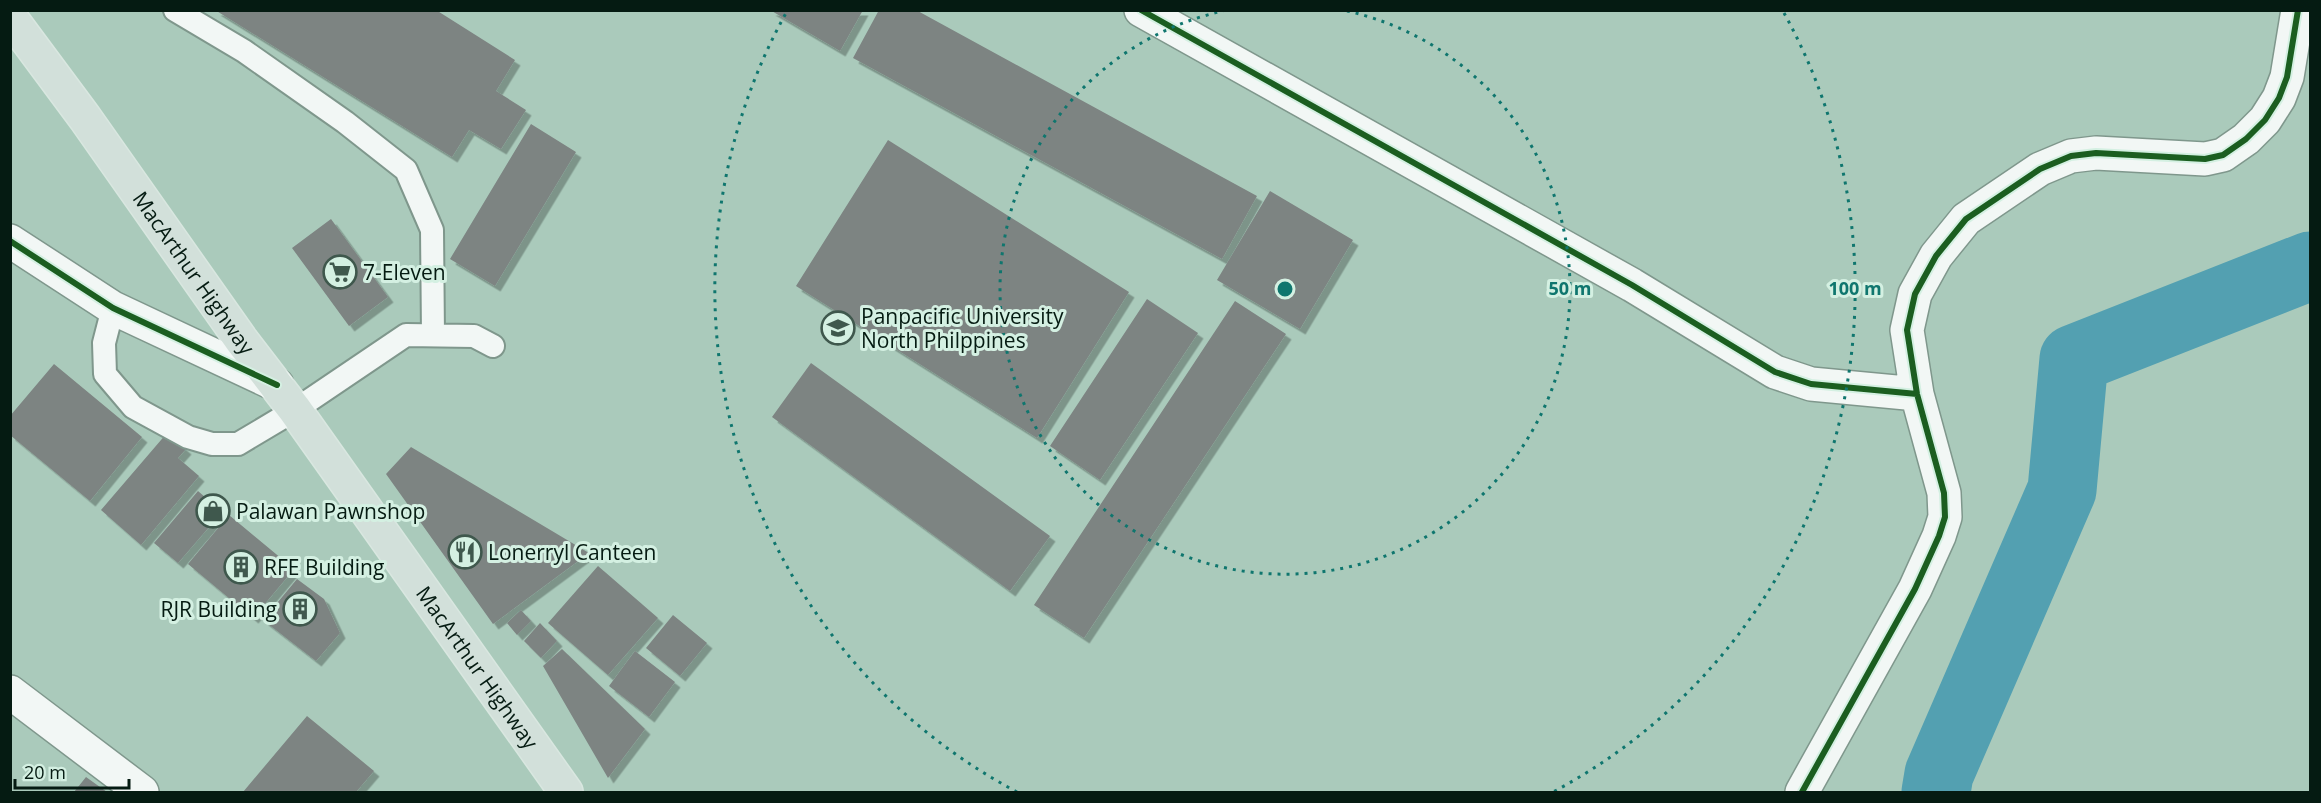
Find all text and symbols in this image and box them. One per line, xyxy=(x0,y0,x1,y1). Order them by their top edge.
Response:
street label: MacArthur Highway xyxy=(127,186,261,360)
supermarket icon: 7-Eleven xyxy=(322,254,358,290)
place label: 7-Eleven xyxy=(363,258,446,286)
text: 50 m xyxy=(1549,276,1591,300)
text: 100 m xyxy=(1828,276,1882,300)
centre of rings xyxy=(1275,279,1295,299)
place label: Panpacific University North Philppines xyxy=(861,302,1064,354)
school or university icon: Panpacific University North Philppines xyxy=(820,310,856,346)
shop icon: Palawan Pawnshop xyxy=(195,493,231,529)
place label: Palawan Pawnshop xyxy=(236,497,425,525)
restaurant icon: Lonerryl Canteen xyxy=(447,534,483,570)
place label: Lonerryl Canteen xyxy=(488,538,656,566)
building icon: RFE Building xyxy=(223,549,259,585)
place label: RFE Building xyxy=(264,553,384,581)
street label: MacArthur Highway xyxy=(410,580,545,755)
building icon: RJR Building xyxy=(282,591,318,627)
place label: RJR Building xyxy=(161,595,277,623)
scale bar xyxy=(15,752,129,790)
text: 20 m xyxy=(24,760,66,784)

